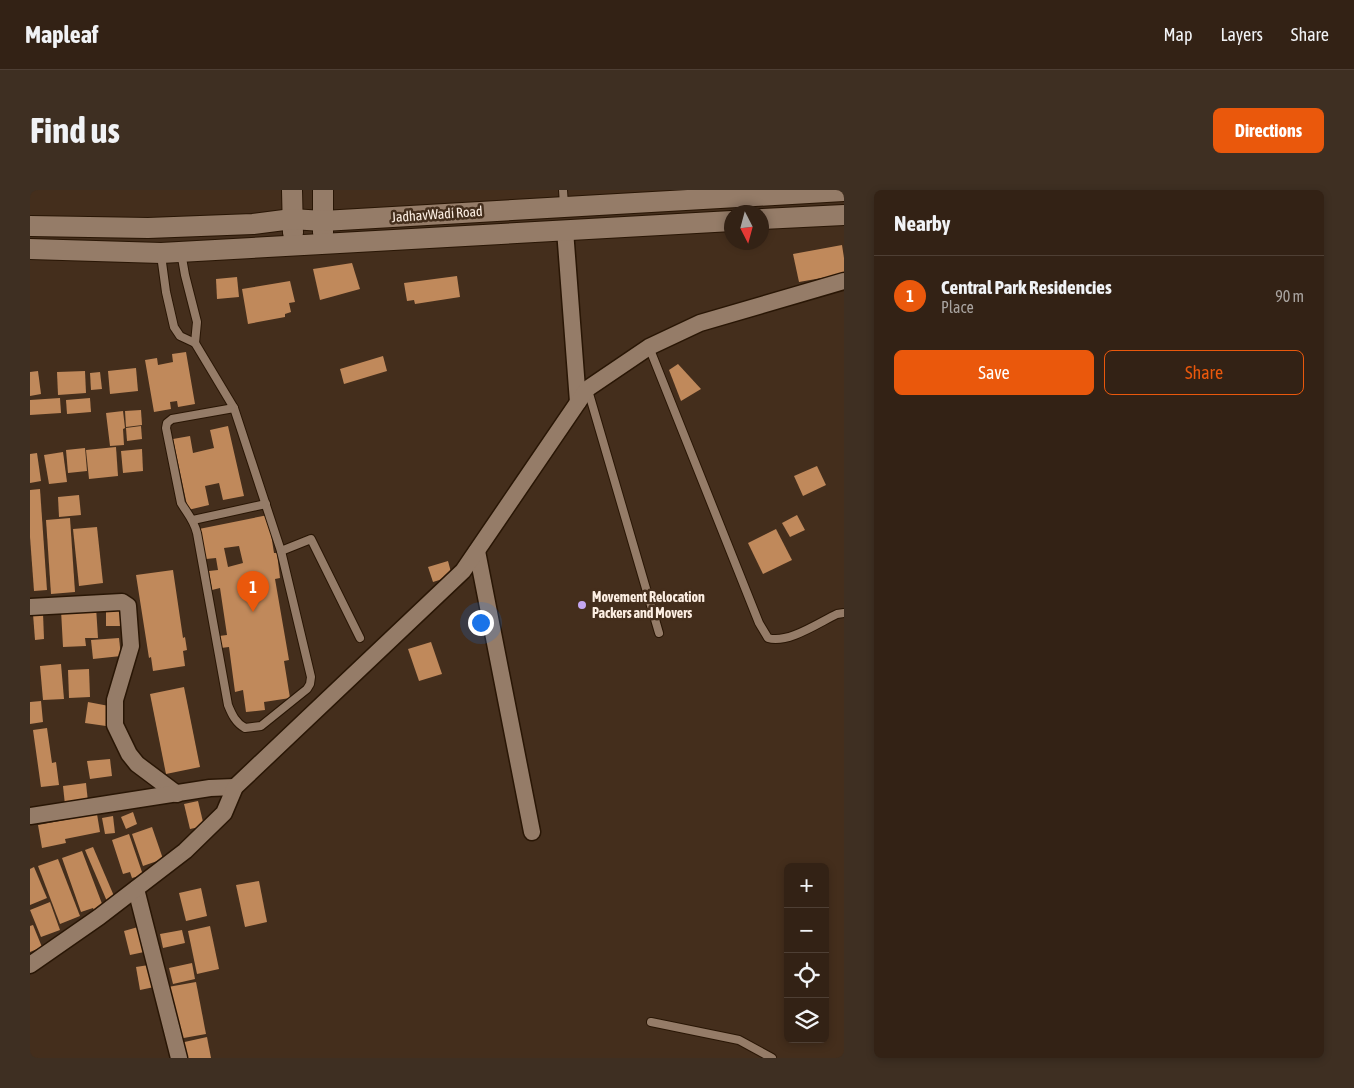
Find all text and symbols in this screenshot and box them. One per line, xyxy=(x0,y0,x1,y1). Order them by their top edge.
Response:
text: Mapleaf xyxy=(25,21,98,48)
text: Map xyxy=(1163,24,1192,45)
text: Layers xyxy=(1220,24,1263,45)
text: Share xyxy=(1291,24,1329,45)
button: Directions xyxy=(1213,108,1324,153)
text: Find us xyxy=(30,110,120,150)
street label: JadhavWadi Road xyxy=(391,203,483,225)
north arrow xyxy=(724,205,769,250)
text: Nearby xyxy=(894,211,950,235)
text: Central Park Residencies xyxy=(941,276,1112,298)
text: 1 xyxy=(906,287,914,305)
text: 90 m xyxy=(1275,287,1304,305)
text: Place xyxy=(941,298,974,316)
button: Save xyxy=(894,350,1094,395)
button: Share xyxy=(1104,350,1304,395)
pin: 1 xyxy=(237,571,269,612)
place label: Movement Relocation Packers and Movers xyxy=(592,589,705,621)
marker: Movement Relocation Packers and Movers xyxy=(576,599,588,611)
your location xyxy=(468,610,494,636)
map controls xyxy=(784,863,829,1043)
button: + xyxy=(784,863,829,908)
button: − xyxy=(784,908,829,953)
button: locate xyxy=(784,953,829,998)
button: layers xyxy=(784,998,829,1043)

